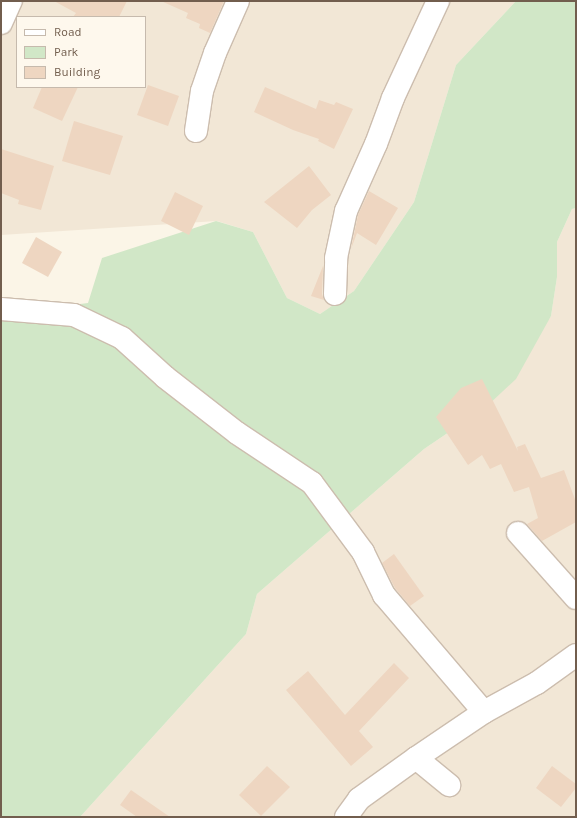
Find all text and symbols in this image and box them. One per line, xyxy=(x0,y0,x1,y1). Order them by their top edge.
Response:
legend xyxy=(16,16,146,88)
text: Road xyxy=(54,25,82,39)
text: Park xyxy=(54,45,78,59)
text: Building xyxy=(54,65,100,79)

